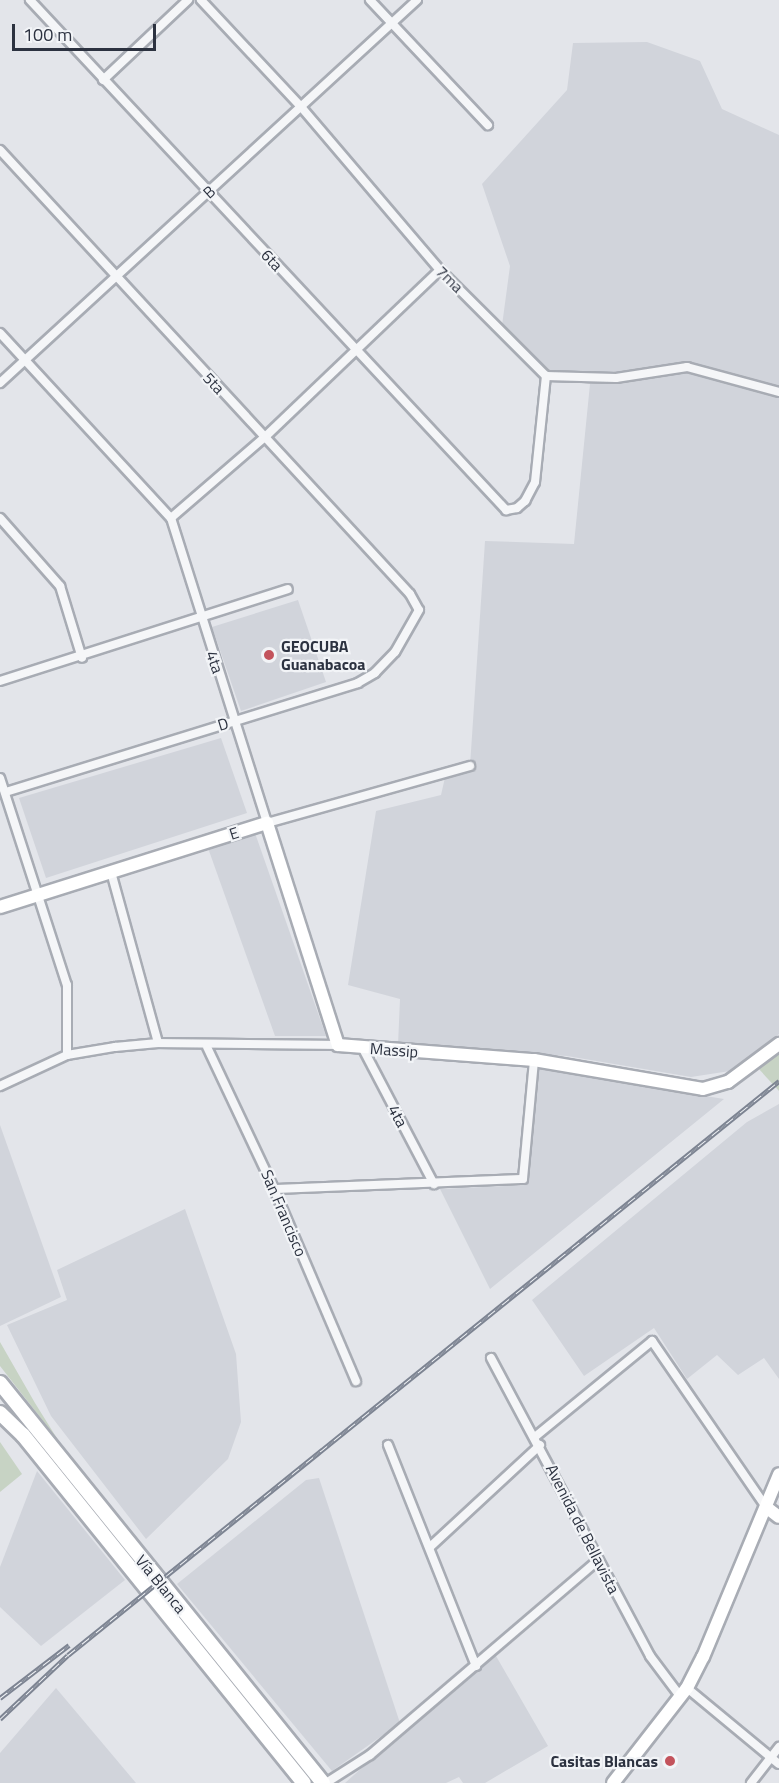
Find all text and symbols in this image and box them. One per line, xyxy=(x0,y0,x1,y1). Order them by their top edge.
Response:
scale bar xyxy=(15,12,159,50)
text: 100 m xyxy=(23,21,72,48)
street label: B xyxy=(199,182,219,202)
street label: 6ta xyxy=(257,245,287,275)
street label: 7ma xyxy=(432,261,468,297)
street label: 5ta xyxy=(199,368,229,398)
place label: GEOCUBA Guanabacoa xyxy=(281,636,365,674)
street label: 4ta xyxy=(202,648,228,676)
marker: GEOCUBA Guanabacoa xyxy=(262,648,276,662)
street label: D xyxy=(215,713,231,735)
street label: E xyxy=(227,823,241,843)
street label: Massip xyxy=(369,1039,419,1061)
street label: 4ta xyxy=(384,1102,412,1130)
street label: San Francisco xyxy=(257,1167,311,1259)
street label: Avenida de Bellavista xyxy=(542,1461,624,1597)
street label: Vía Blanca xyxy=(132,1551,190,1617)
place label: Casitas Blancas xyxy=(550,1751,658,1771)
marker: Casitas Blancas xyxy=(663,1754,677,1768)

